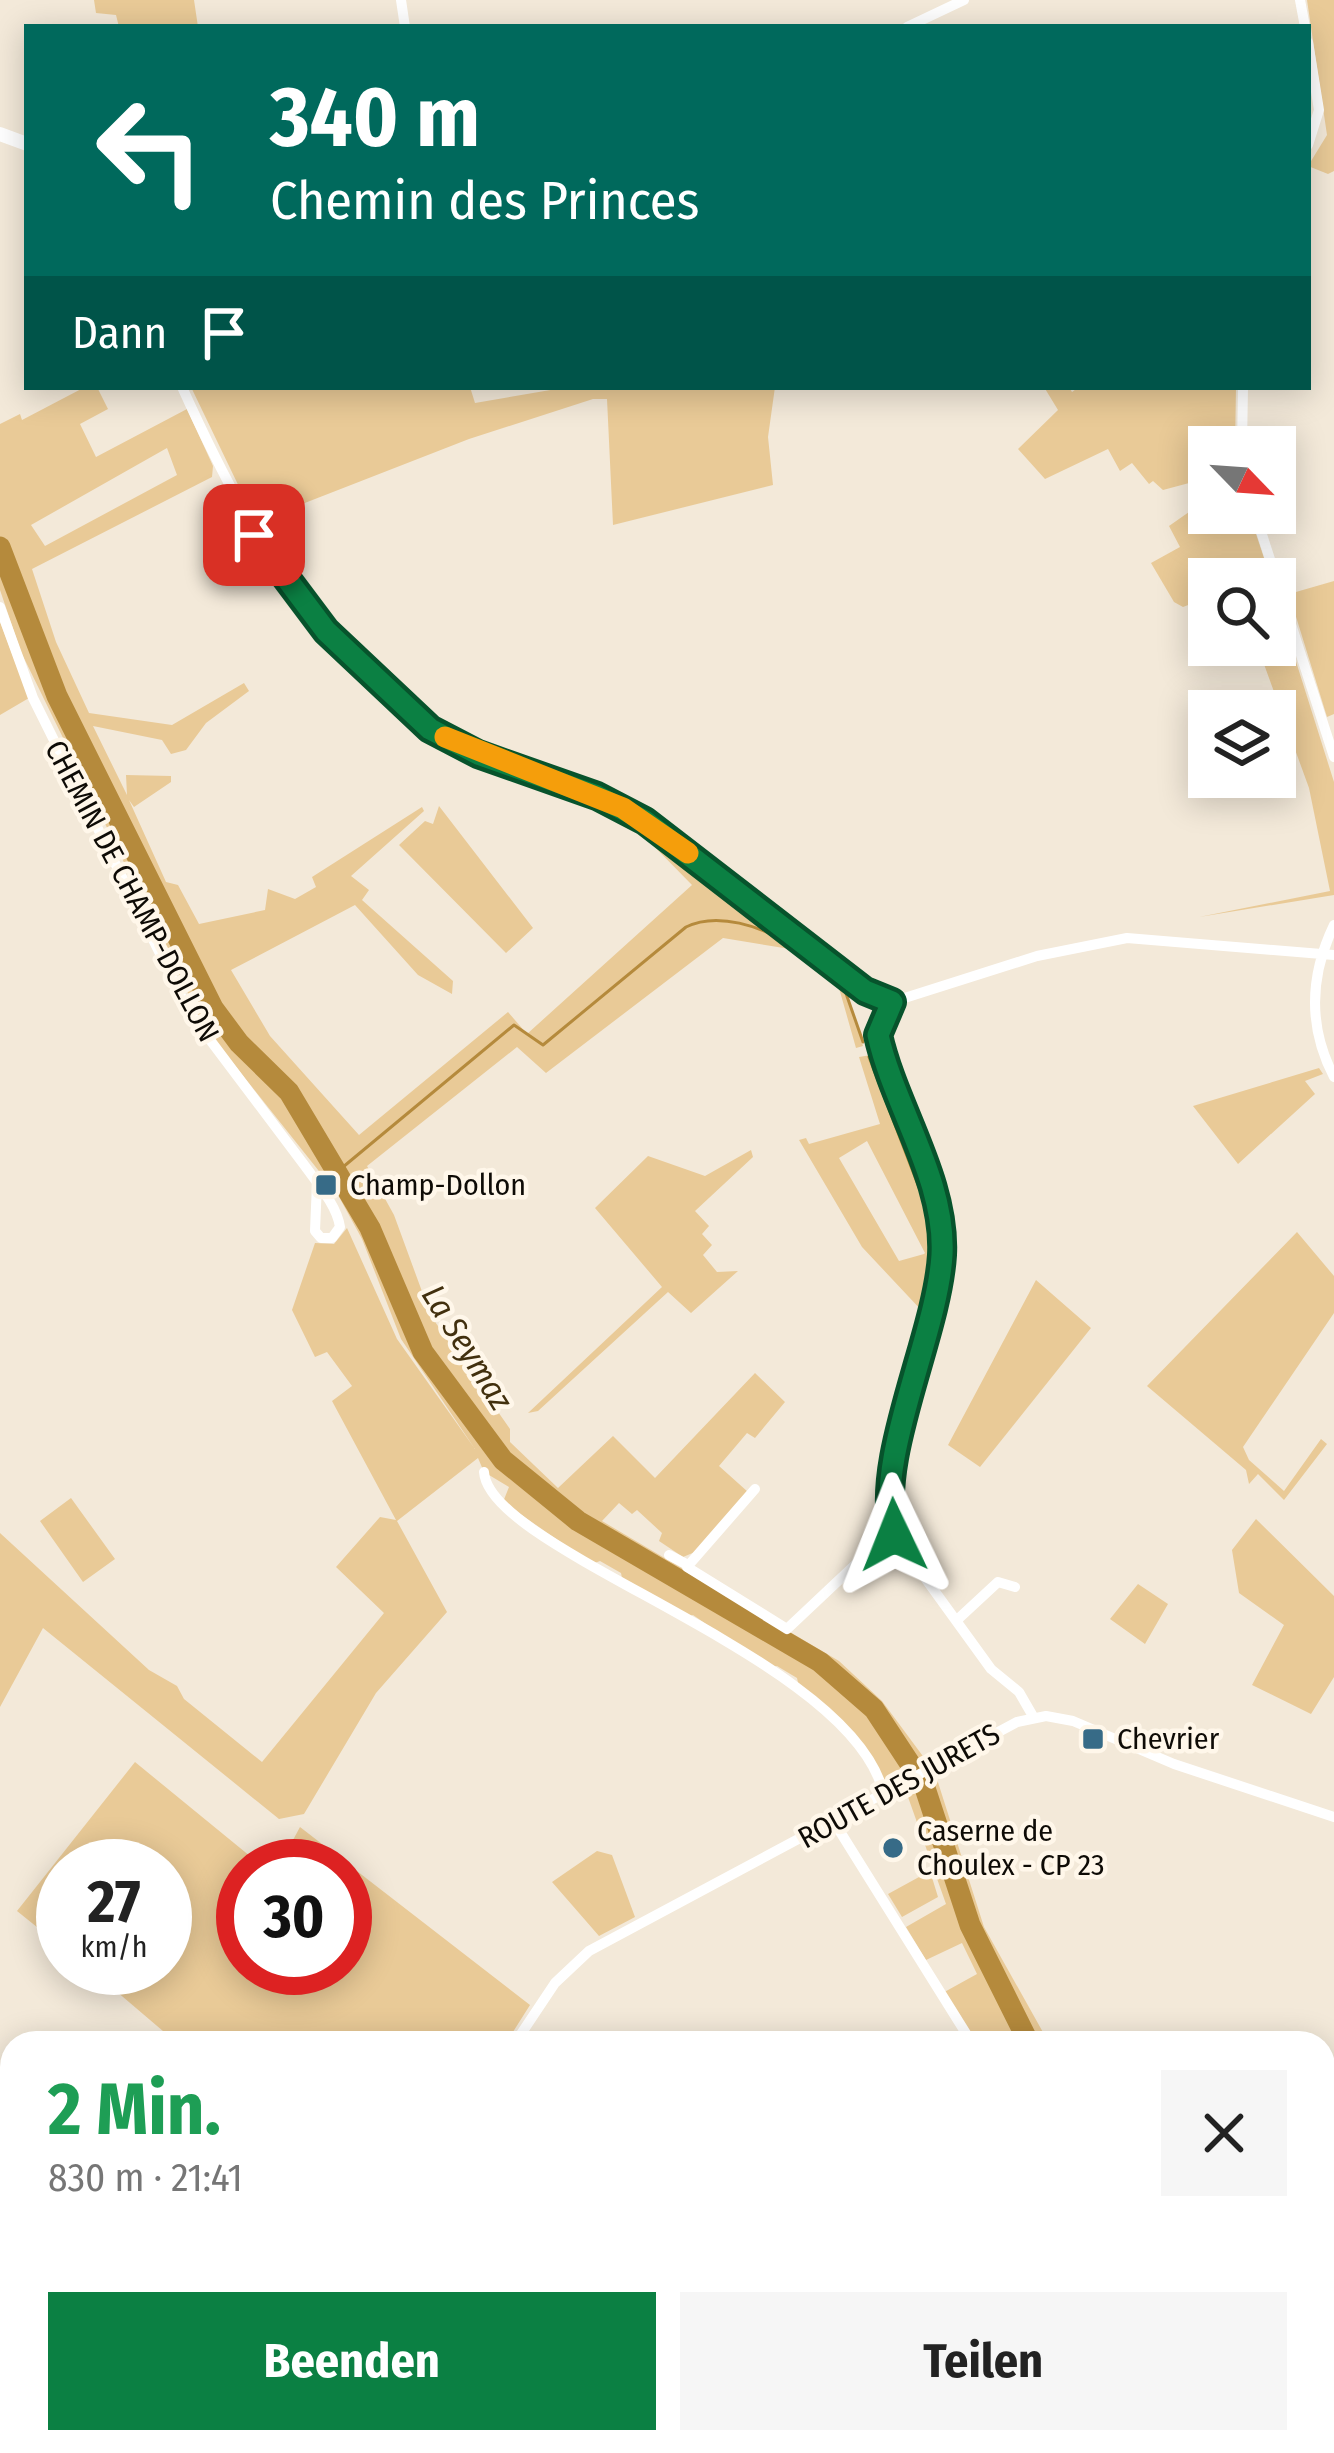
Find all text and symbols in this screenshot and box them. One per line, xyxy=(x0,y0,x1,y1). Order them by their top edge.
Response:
text: 340 m xyxy=(270,67,480,168)
icon: left xyxy=(72,72,228,228)
text: Chemin des Princes xyxy=(270,169,700,233)
icon: arrive xyxy=(191,300,257,366)
text: Dann xyxy=(72,306,167,360)
north arrow xyxy=(1188,426,1296,534)
map controls xyxy=(1188,426,1296,798)
pin xyxy=(203,484,305,586)
icon: arrive xyxy=(221,502,287,568)
button: search xyxy=(1188,558,1296,666)
button: layers xyxy=(1188,690,1296,798)
street label: CHEMIN DE CHAMP-DOLLON xyxy=(37,734,227,1048)
place label: Champ-Dollon xyxy=(350,1167,526,1203)
marker: Champ-Dollon xyxy=(313,1172,339,1198)
water label: La Seymaz xyxy=(413,1278,522,1418)
position arrow xyxy=(831,1472,957,1598)
street label: ROUTE DES JURETS xyxy=(792,1716,1006,1856)
place label: Chevrier xyxy=(1117,1721,1220,1757)
marker: Chevrier xyxy=(1080,1726,1106,1752)
place label: Caserne de Choulex - CP 23 xyxy=(917,1813,1105,1883)
marker: Caserne de Choulex - CP 23 xyxy=(880,1835,906,1861)
speed limit sign: 30 xyxy=(216,1839,372,1995)
text: 27 xyxy=(87,1866,141,1938)
text: km/h xyxy=(81,1929,147,1965)
text: 2 Min. xyxy=(48,2067,221,2153)
button: close xyxy=(1161,2070,1287,2196)
text: 830 m · 21:41 xyxy=(48,2155,243,2201)
button: Beenden xyxy=(48,2292,656,2430)
button: Teilen xyxy=(680,2292,1287,2430)

